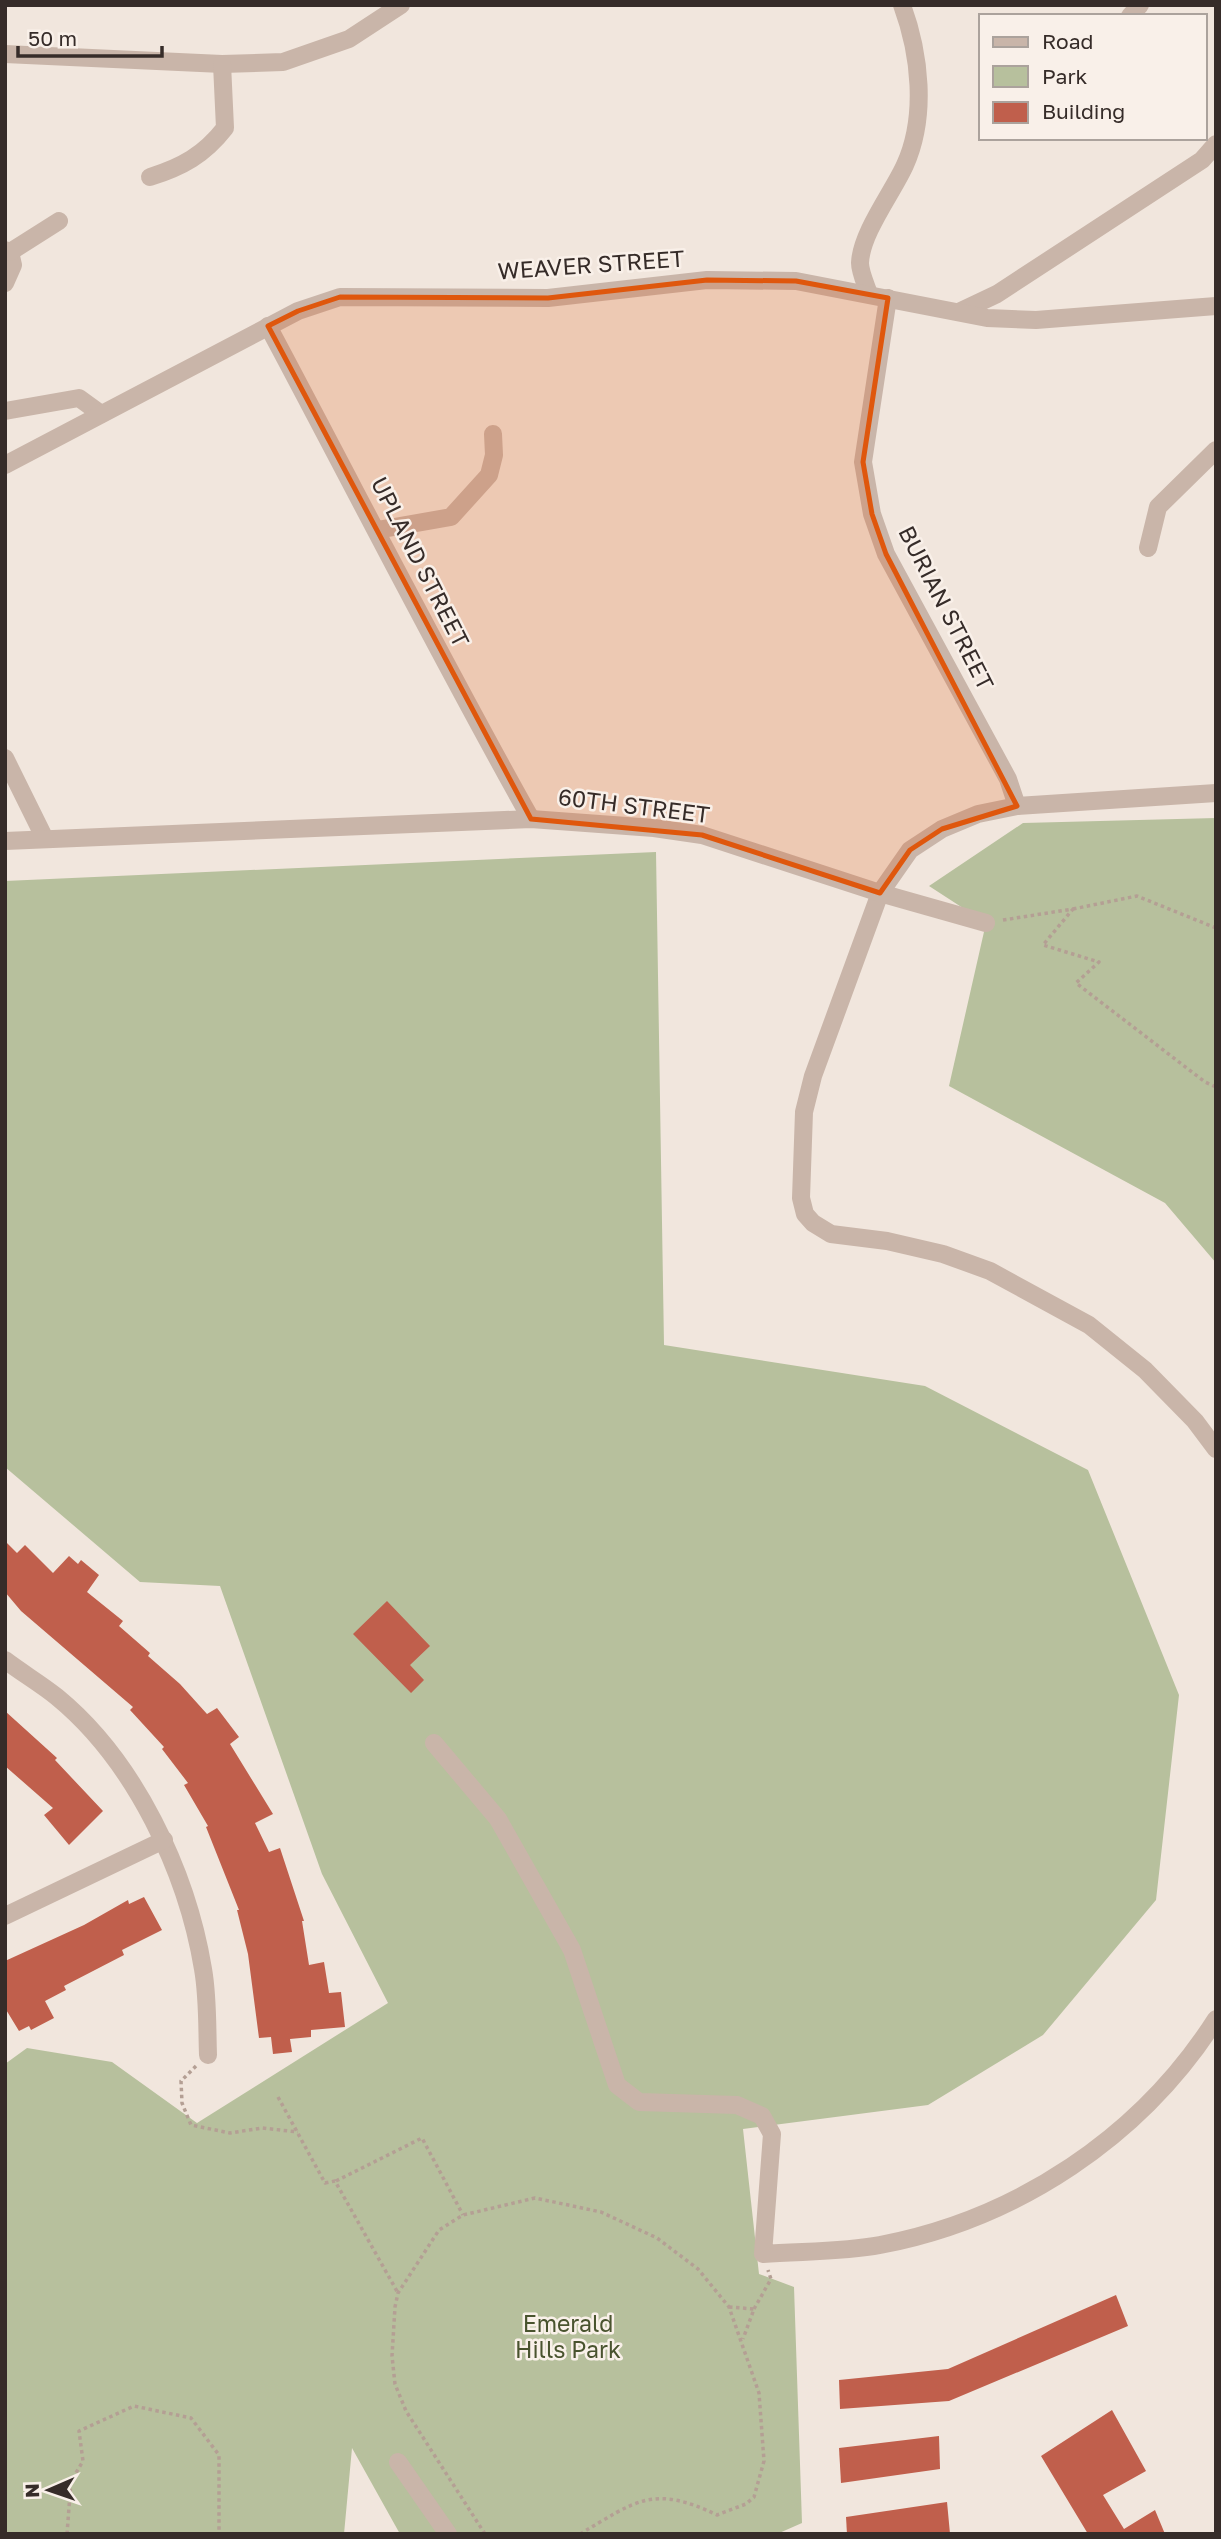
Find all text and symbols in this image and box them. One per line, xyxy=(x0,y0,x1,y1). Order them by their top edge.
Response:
scale bar xyxy=(18,14,161,58)
legend xyxy=(979,14,1207,140)
text: 50 m xyxy=(28,25,77,51)
text: Road xyxy=(1042,28,1093,54)
text: Park xyxy=(1042,63,1088,89)
text: Building xyxy=(1042,98,1125,124)
street label: WEAVER STREET xyxy=(497,244,685,284)
street label: UPLAND STREET xyxy=(366,472,476,651)
street label: BURIAN STREET xyxy=(893,521,1000,694)
street label: 60TH STREET xyxy=(557,782,712,828)
park label: Emerald Hills Park xyxy=(515,2309,621,2363)
north arrow xyxy=(14,2455,84,2525)
text: N xyxy=(20,2483,43,2498)

